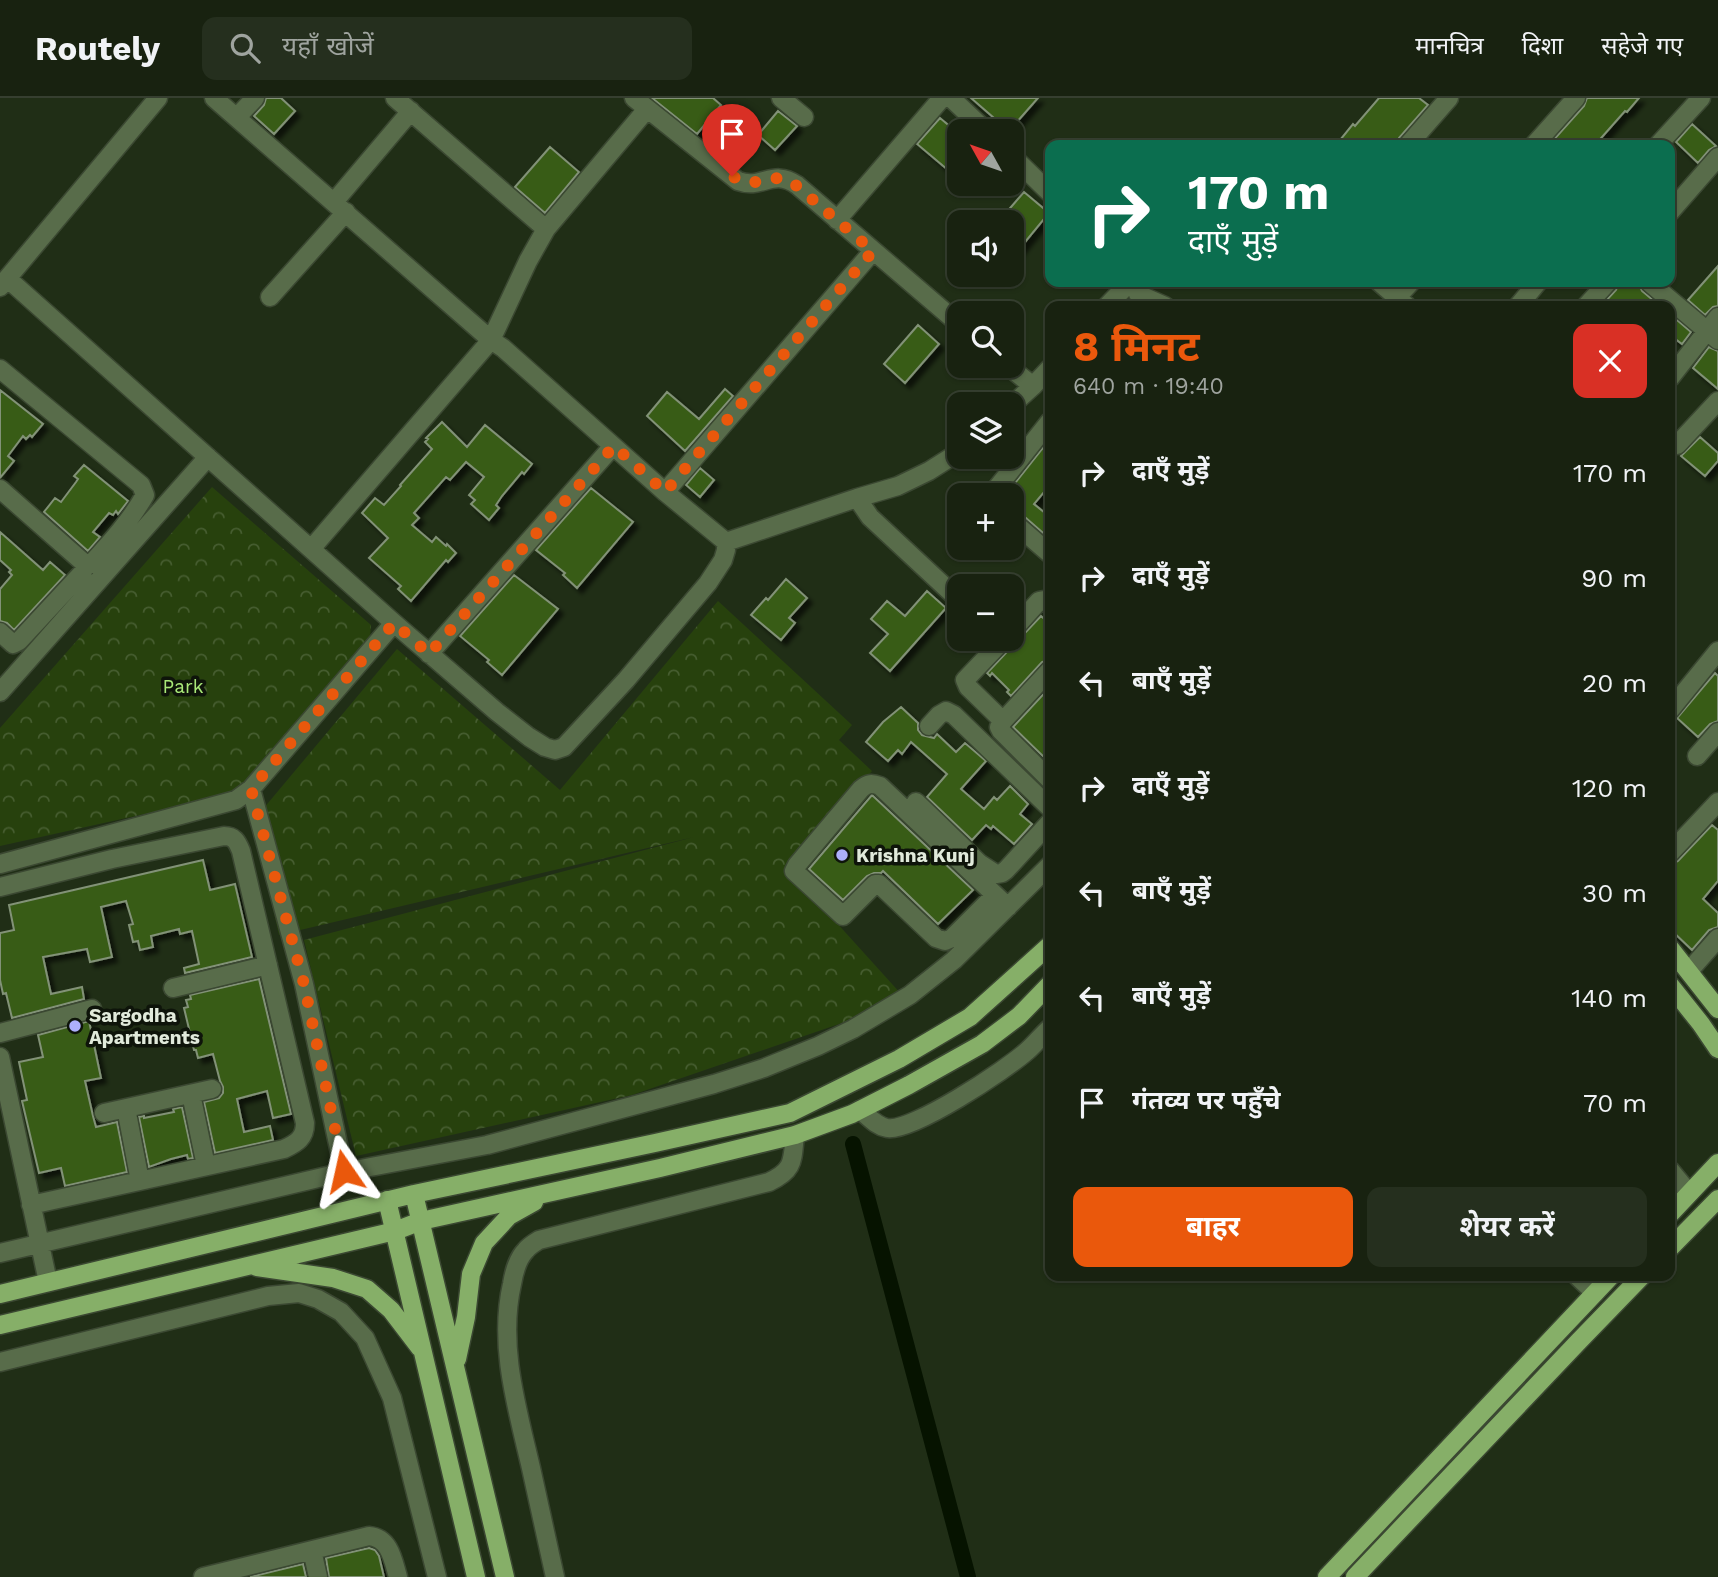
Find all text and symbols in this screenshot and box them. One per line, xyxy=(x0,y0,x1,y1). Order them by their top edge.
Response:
search box xyxy=(202,17,692,80)
text: Routely xyxy=(35,29,160,68)
icon: search xyxy=(226,29,264,67)
text: यहाँ खोजें xyxy=(282,31,374,61)
text: मानचित्र xyxy=(1415,32,1484,60)
text: दिशा xyxy=(1522,32,1563,60)
text: सहेजे गए xyxy=(1601,32,1683,60)
pin xyxy=(702,104,762,176)
icon: arrive xyxy=(713,115,751,153)
north arrow xyxy=(947,119,1024,196)
map controls xyxy=(947,119,1024,651)
text: 170 m xyxy=(1188,163,1329,221)
icon: right xyxy=(1073,168,1164,259)
button: sound xyxy=(947,210,1024,287)
text: दाएँ मुड़ें xyxy=(1188,222,1278,260)
button: search xyxy=(947,301,1024,378)
text: 8 मिनट xyxy=(1073,322,1200,371)
button: close xyxy=(1573,324,1647,398)
text: 640 m · 19:40 xyxy=(1073,373,1224,400)
button: layers xyxy=(947,392,1024,469)
icon: right xyxy=(1073,454,1111,492)
text: दाएँ मुड़ें xyxy=(1132,455,1209,485)
text: 170 m xyxy=(1573,458,1647,488)
button: + xyxy=(947,483,1024,560)
icon: right xyxy=(1073,559,1111,597)
text: दाएँ मुड़ें xyxy=(1132,560,1209,590)
text: 90 m xyxy=(1581,563,1647,593)
button: − xyxy=(947,574,1024,651)
icon: left xyxy=(1073,664,1111,702)
text: बाएँ मुड़ें xyxy=(1132,665,1211,695)
text: 20 m xyxy=(1582,668,1647,698)
park label: Park xyxy=(163,675,204,698)
icon: right xyxy=(1073,769,1111,807)
text: दाएँ मुड़ें xyxy=(1132,770,1209,800)
text: 120 m xyxy=(1572,773,1647,803)
place label: Krishna Kunj xyxy=(856,844,975,867)
marker: Krishna Kunj xyxy=(834,847,850,863)
icon: left xyxy=(1073,874,1111,912)
text: बाएँ मुड़ें xyxy=(1132,875,1211,905)
text: 30 m xyxy=(1582,878,1647,908)
icon: left xyxy=(1073,979,1111,1017)
text: बाएँ मुड़ें xyxy=(1132,980,1211,1010)
text: 140 m xyxy=(1571,983,1647,1013)
place label: Sargodha Apartments xyxy=(89,1004,200,1049)
marker: Sargodha Apartments xyxy=(67,1018,83,1034)
icon: arrive xyxy=(1073,1084,1111,1122)
text: गंतव्य पर पहुँचे xyxy=(1132,1085,1281,1115)
text: 70 m xyxy=(1583,1088,1647,1118)
position arrow xyxy=(307,1134,381,1208)
button: बाहर xyxy=(1073,1187,1353,1267)
button: शेयर करें xyxy=(1367,1187,1647,1267)

